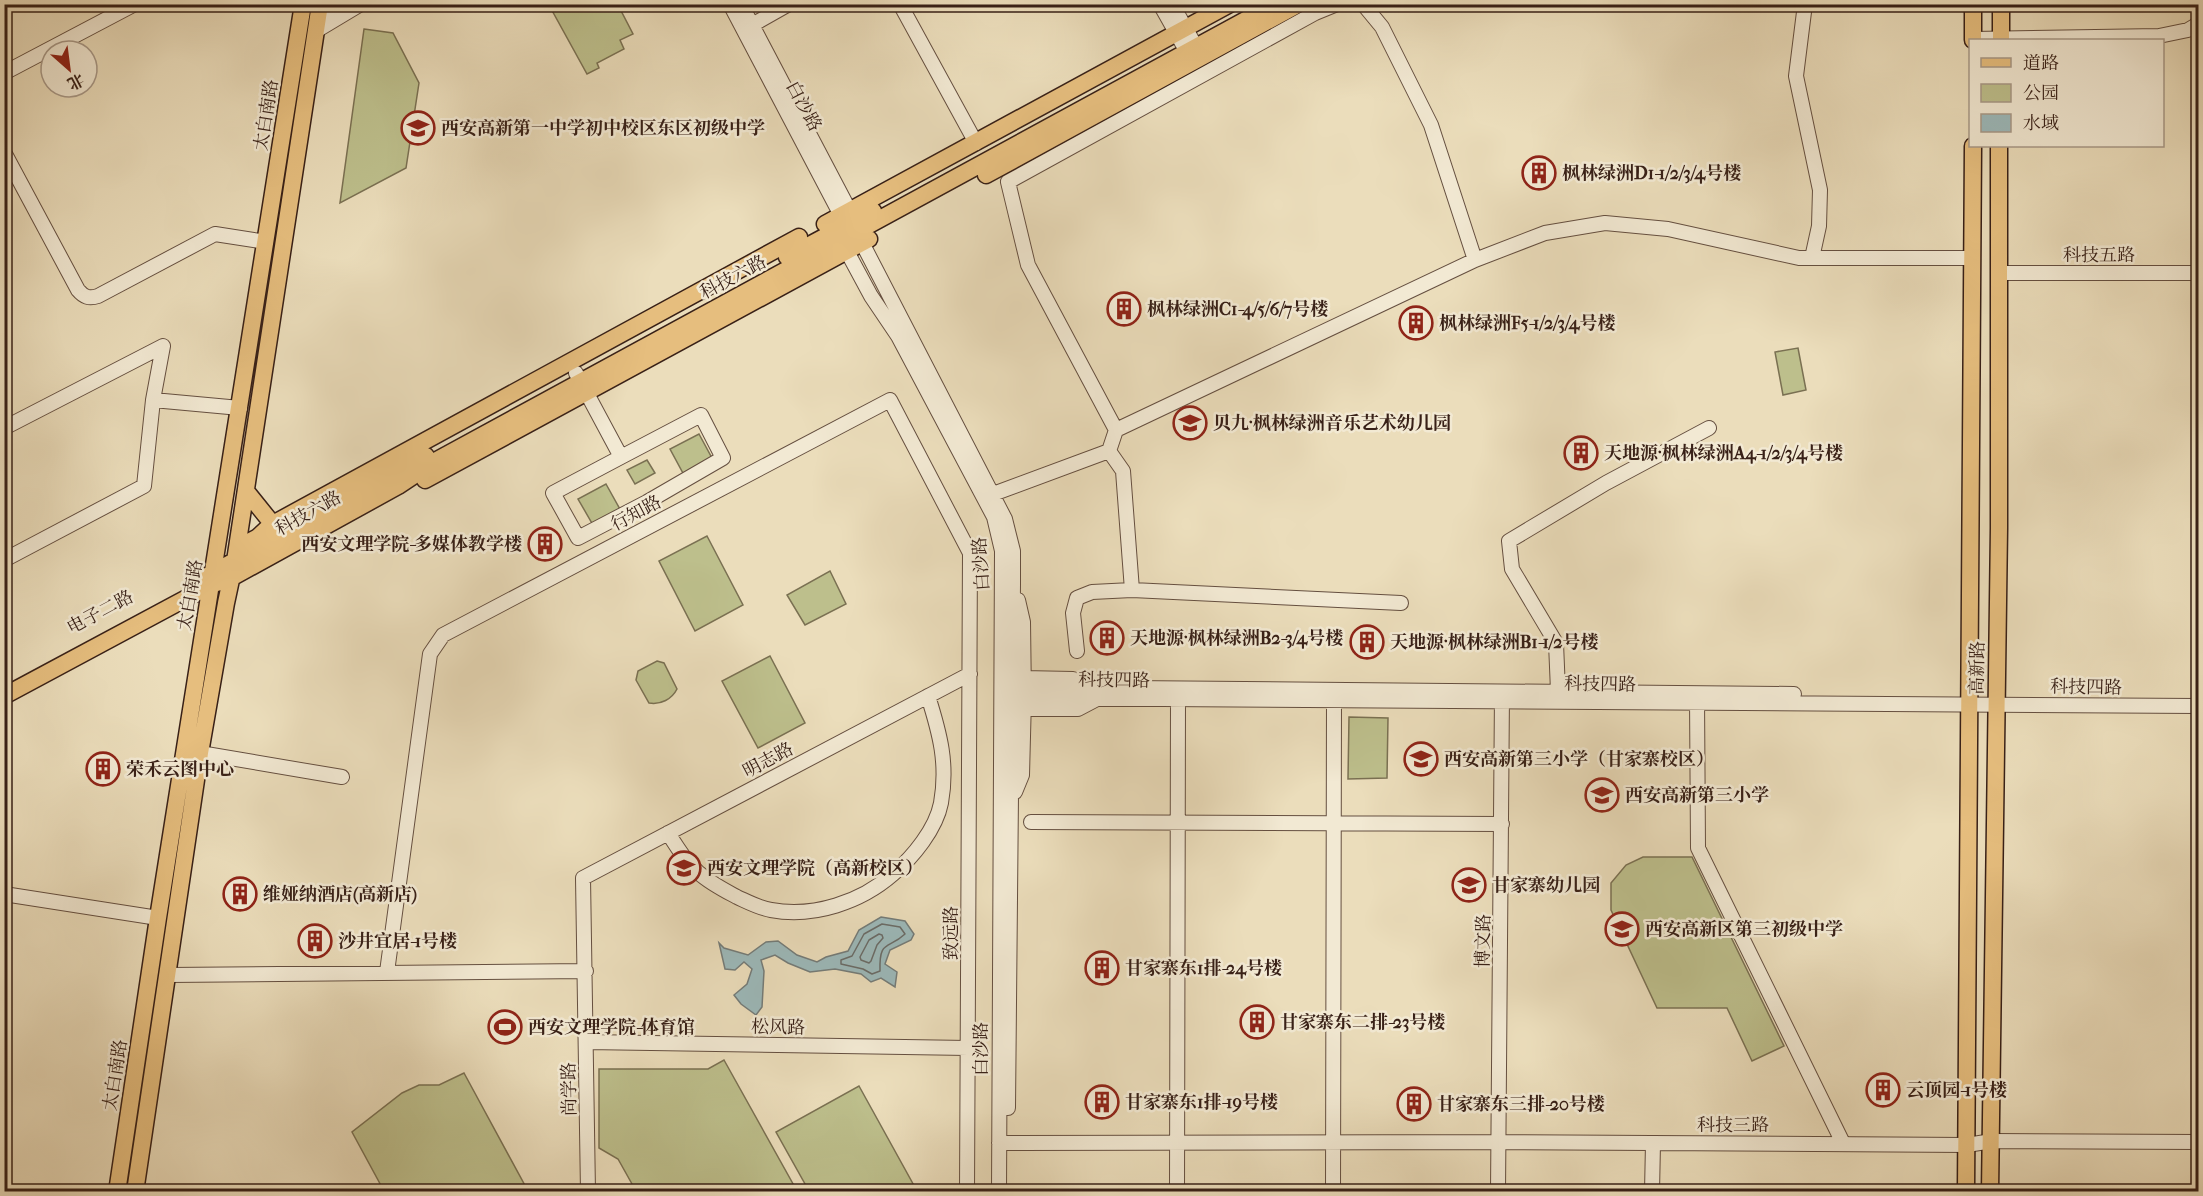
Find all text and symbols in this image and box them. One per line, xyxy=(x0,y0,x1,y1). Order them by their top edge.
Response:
north arrow xyxy=(39,39,99,99)
legend xyxy=(1969,39,2164,147)
text: 道路 xyxy=(2023,53,2059,74)
text: 北 xyxy=(64,70,87,94)
street label: 白沙路 xyxy=(782,77,826,135)
street label: 太白南路 xyxy=(250,78,282,152)
text: 公园 xyxy=(2023,83,2059,104)
school or university icon: 西安高新第一中学初中校区东区初级中学 xyxy=(400,110,436,146)
text: 水域 xyxy=(2023,113,2059,134)
place label: 西安高新第一中学初中校区东区初级中学 xyxy=(441,118,765,139)
building icon: 枫林绿洲D1-1/2/3/4号楼 xyxy=(1521,155,1557,191)
place label: 枫林绿洲D1-1/2/3/4号楼 xyxy=(1562,163,1741,184)
street label: 科技五路 xyxy=(2063,245,2135,266)
street label: 科技六路 xyxy=(697,251,770,304)
building icon: 枫林绿洲C1-4/5/6/7号楼 xyxy=(1106,291,1142,327)
place label: 枫林绿洲C1-4/5/6/7号楼 xyxy=(1147,299,1328,320)
building icon: 枫林绿洲F5-1/2/3/4号楼 xyxy=(1398,305,1434,341)
place label: 枫林绿洲F5-1/2/3/4号楼 xyxy=(1439,313,1615,334)
school or university icon: 贝九·枫林绿洲音乐艺术幼儿园 xyxy=(1172,405,1208,441)
place label: 贝九·枫林绿洲音乐艺术幼儿园 xyxy=(1213,413,1451,434)
building icon: 天地源·枫林绿洲A4-1/2/3/4号楼 xyxy=(1563,435,1599,471)
place label: 天地源·枫林绿洲A4-1/2/3/4号楼 xyxy=(1604,443,1843,464)
street label: 科技六路 xyxy=(272,487,345,540)
street label: 行知路 xyxy=(607,491,665,535)
building icon: 西安文理学院-多媒体教学楼 xyxy=(527,526,563,562)
place label: 西安文理学院-多媒体教学楼 xyxy=(301,534,522,555)
street label: 白沙路 xyxy=(969,536,994,592)
street label: 太白南路 xyxy=(174,558,207,632)
street label: 电子二路 xyxy=(64,586,137,639)
building icon: 天地源·枫林绿洲B2-3/4号楼 xyxy=(1089,620,1125,656)
building icon: 天地源·枫林绿洲B1-1/2号楼 xyxy=(1349,624,1385,660)
place label: 天地源·枫林绿洲B2-3/4号楼 xyxy=(1130,628,1343,649)
place label: 天地源·枫林绿洲B1-1/2号楼 xyxy=(1390,632,1599,653)
street label: 高新路 xyxy=(1967,641,1988,695)
street label: 科技四路 xyxy=(1078,669,1150,692)
street label: 科技四路 xyxy=(1564,673,1636,696)
street label: 科技四路 xyxy=(2050,676,2122,699)
street label: 明志路 xyxy=(739,738,797,782)
school or university icon: 西安高新第三小学（甘家寨校区） xyxy=(1403,741,1439,777)
place label: 西安高新第三小学（甘家寨校区） xyxy=(1444,749,1714,770)
building icon: 荣禾云图中心 xyxy=(85,751,121,787)
place label: 荣禾云图中心 xyxy=(126,759,234,780)
school or university icon: 西安高新第三小学 xyxy=(1584,777,1620,813)
place label: 西安高新第三小学 xyxy=(1625,785,1769,806)
school or university icon: 西安文理学院（高新校区） xyxy=(666,850,702,886)
place label: 西安文理学院（高新校区） xyxy=(707,858,923,879)
school or university icon: 甘家寨幼儿园 xyxy=(1451,867,1487,903)
place label: 甘家寨幼儿园 xyxy=(1492,875,1600,896)
building icon: 维娅纳酒店(高新店) xyxy=(222,876,258,912)
place label: 维娅纳酒店(高新店) xyxy=(263,884,417,905)
street label: 致远路 xyxy=(941,906,962,960)
school or university icon: 西安高新区第三初级中学 xyxy=(1604,911,1640,947)
street label: 博文路 xyxy=(1473,914,1494,968)
place label: 西安高新区第三初级中学 xyxy=(1645,919,1843,940)
building icon: 沙井宜居-1号楼 xyxy=(297,923,333,959)
place label: 沙井宜居-1号楼 xyxy=(338,931,457,952)
building icon: 甘家寨东1排-24号楼 xyxy=(1084,950,1120,986)
place label: 甘家寨东1排-24号楼 xyxy=(1125,958,1282,979)
building icon: 甘家寨东二排-23号楼 xyxy=(1239,1004,1275,1040)
sports icon: 西安文理学院-体育馆 xyxy=(487,1009,523,1045)
place label: 甘家寨东二排-23号楼 xyxy=(1280,1012,1445,1033)
place label: 西安文理学院-体育馆 xyxy=(528,1017,695,1038)
street label: 松风路 xyxy=(751,1017,805,1038)
street label: 白沙路 xyxy=(971,1022,992,1076)
street label: 太白南路 xyxy=(99,1038,131,1112)
street label: 尚学路 xyxy=(559,1062,580,1116)
building icon: 云顶园-1号楼 xyxy=(1865,1072,1901,1108)
place label: 云顶园-1号楼 xyxy=(1906,1080,2007,1101)
building icon: 甘家寨东1排-19号楼 xyxy=(1084,1084,1120,1120)
building icon: 甘家寨东三排-20号楼 xyxy=(1396,1086,1432,1122)
place label: 甘家寨东1排-19号楼 xyxy=(1125,1092,1278,1113)
place label: 甘家寨东三排-20号楼 xyxy=(1437,1094,1605,1115)
street label: 科技三路 xyxy=(1697,1115,1769,1136)

